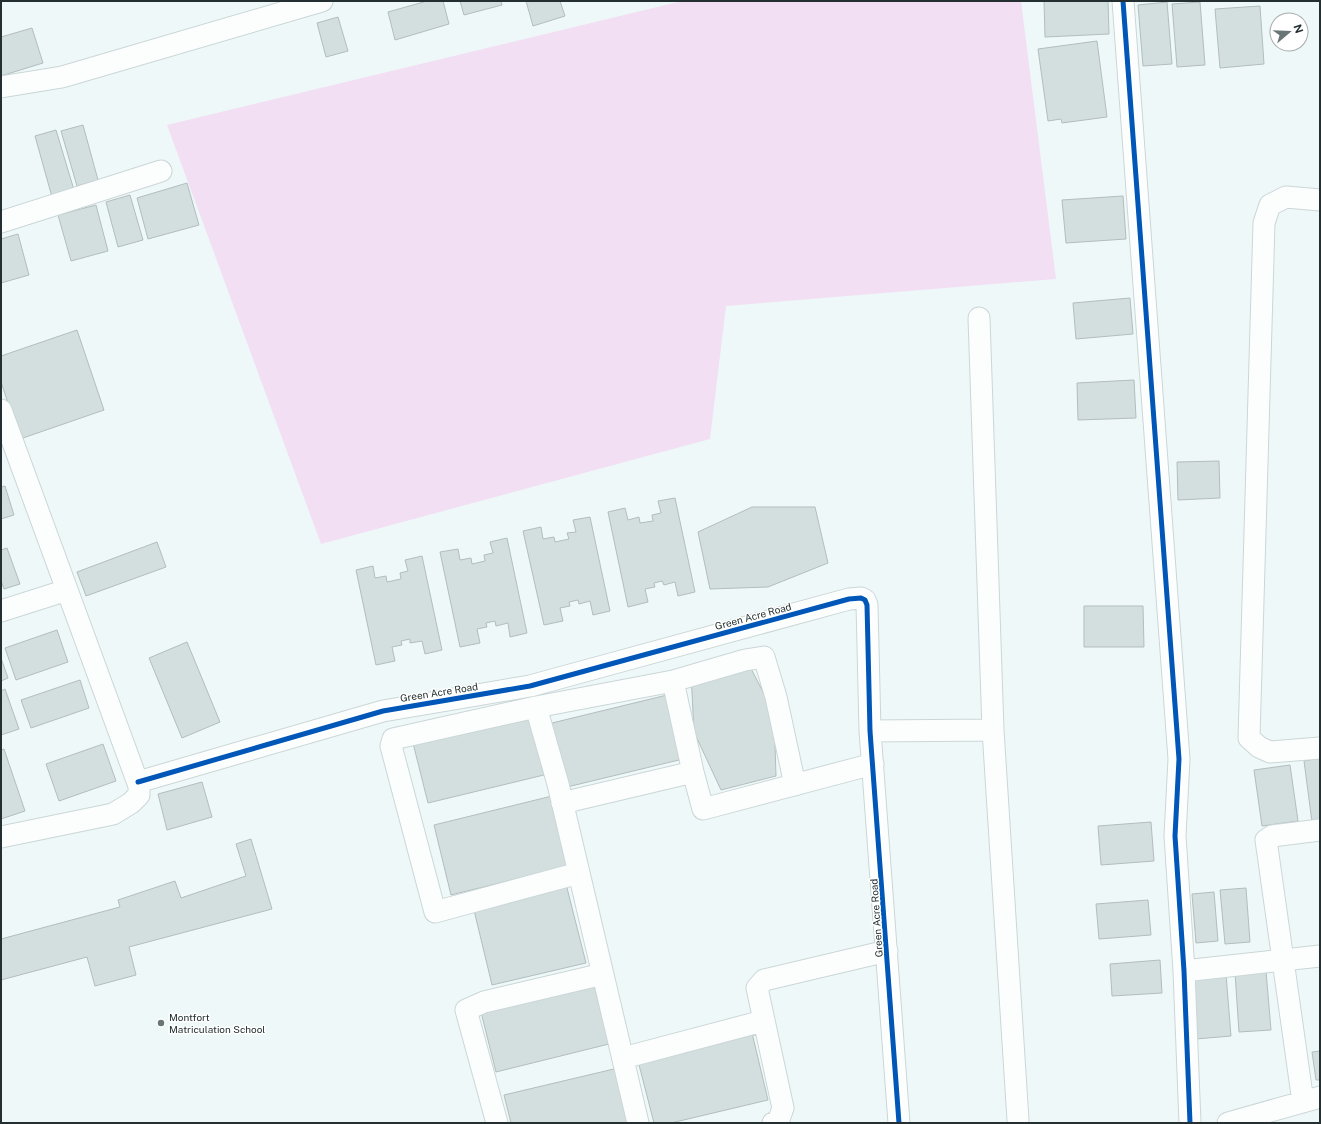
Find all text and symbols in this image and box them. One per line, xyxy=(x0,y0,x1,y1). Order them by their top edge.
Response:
north arrow xyxy=(1269,12,1309,52)
text: N xyxy=(1291,23,1306,35)
street label: Green Acre Road xyxy=(713,600,793,632)
street label: Green Acre Road xyxy=(399,680,479,704)
street label: Green Acre Road xyxy=(867,878,885,958)
place label: Montfort Matriculation School xyxy=(169,1011,265,1035)
marker: Montfort Matriculation School xyxy=(156,1018,166,1028)

